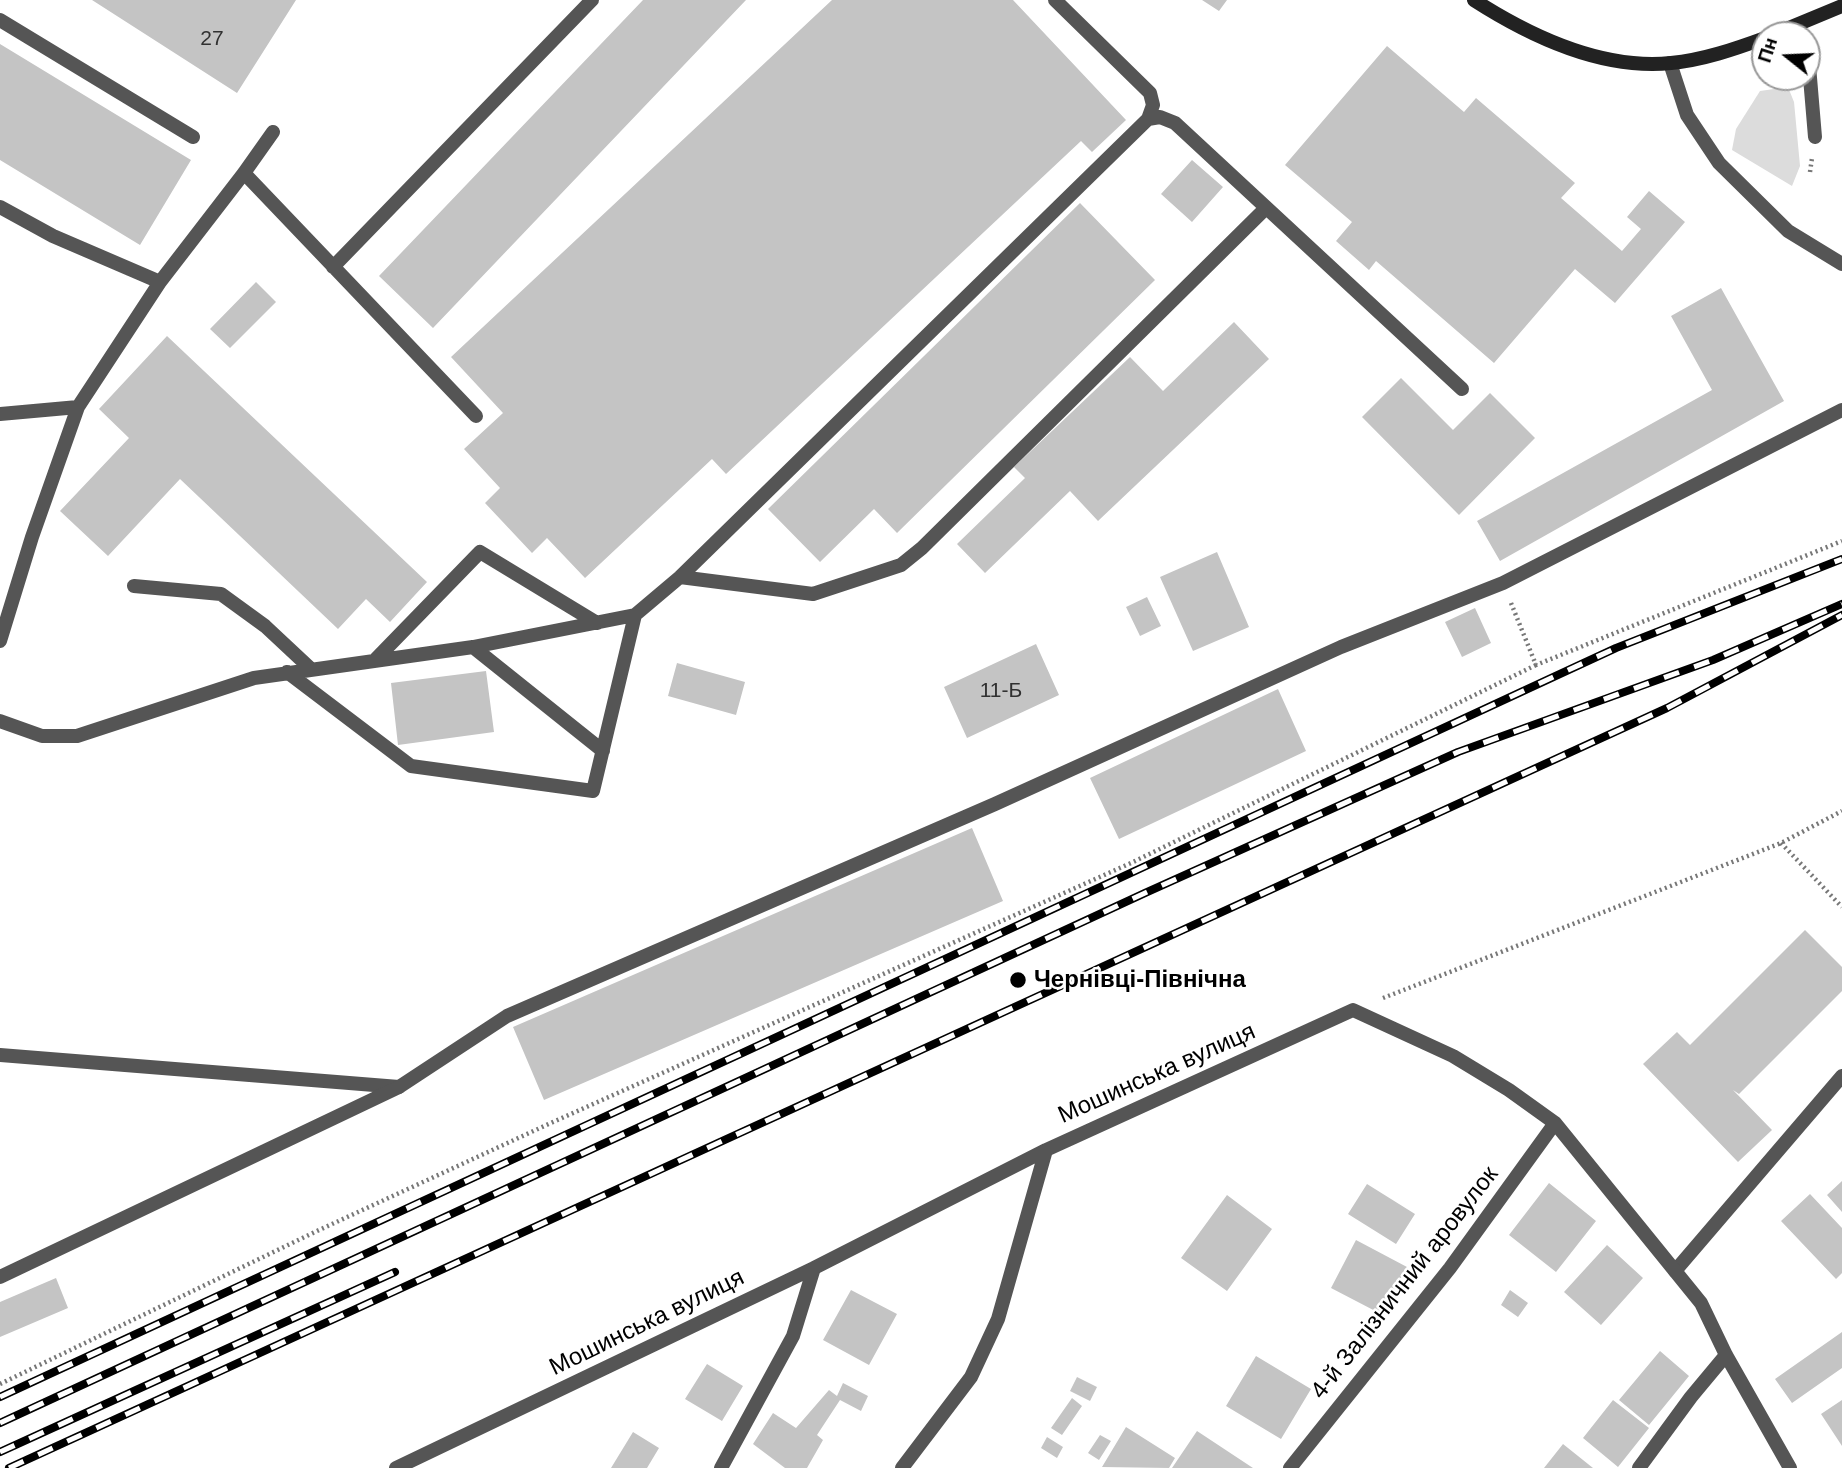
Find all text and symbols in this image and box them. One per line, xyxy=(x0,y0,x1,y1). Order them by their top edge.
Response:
north arrow xyxy=(1751,21,1821,91)
house number: 27 xyxy=(200,26,224,52)
text: Пн xyxy=(1754,35,1781,65)
house number: 11-Б xyxy=(980,678,1022,704)
place label: Чернівці-Північна xyxy=(1034,966,1246,994)
marker: Чернівці-Північна xyxy=(1008,970,1028,990)
street label: Мошинська вулиця xyxy=(1054,1018,1260,1130)
street label: 4-й Залізничний аровулок xyxy=(1305,1161,1505,1405)
street label: Мошинська вулиця xyxy=(545,1263,749,1383)

